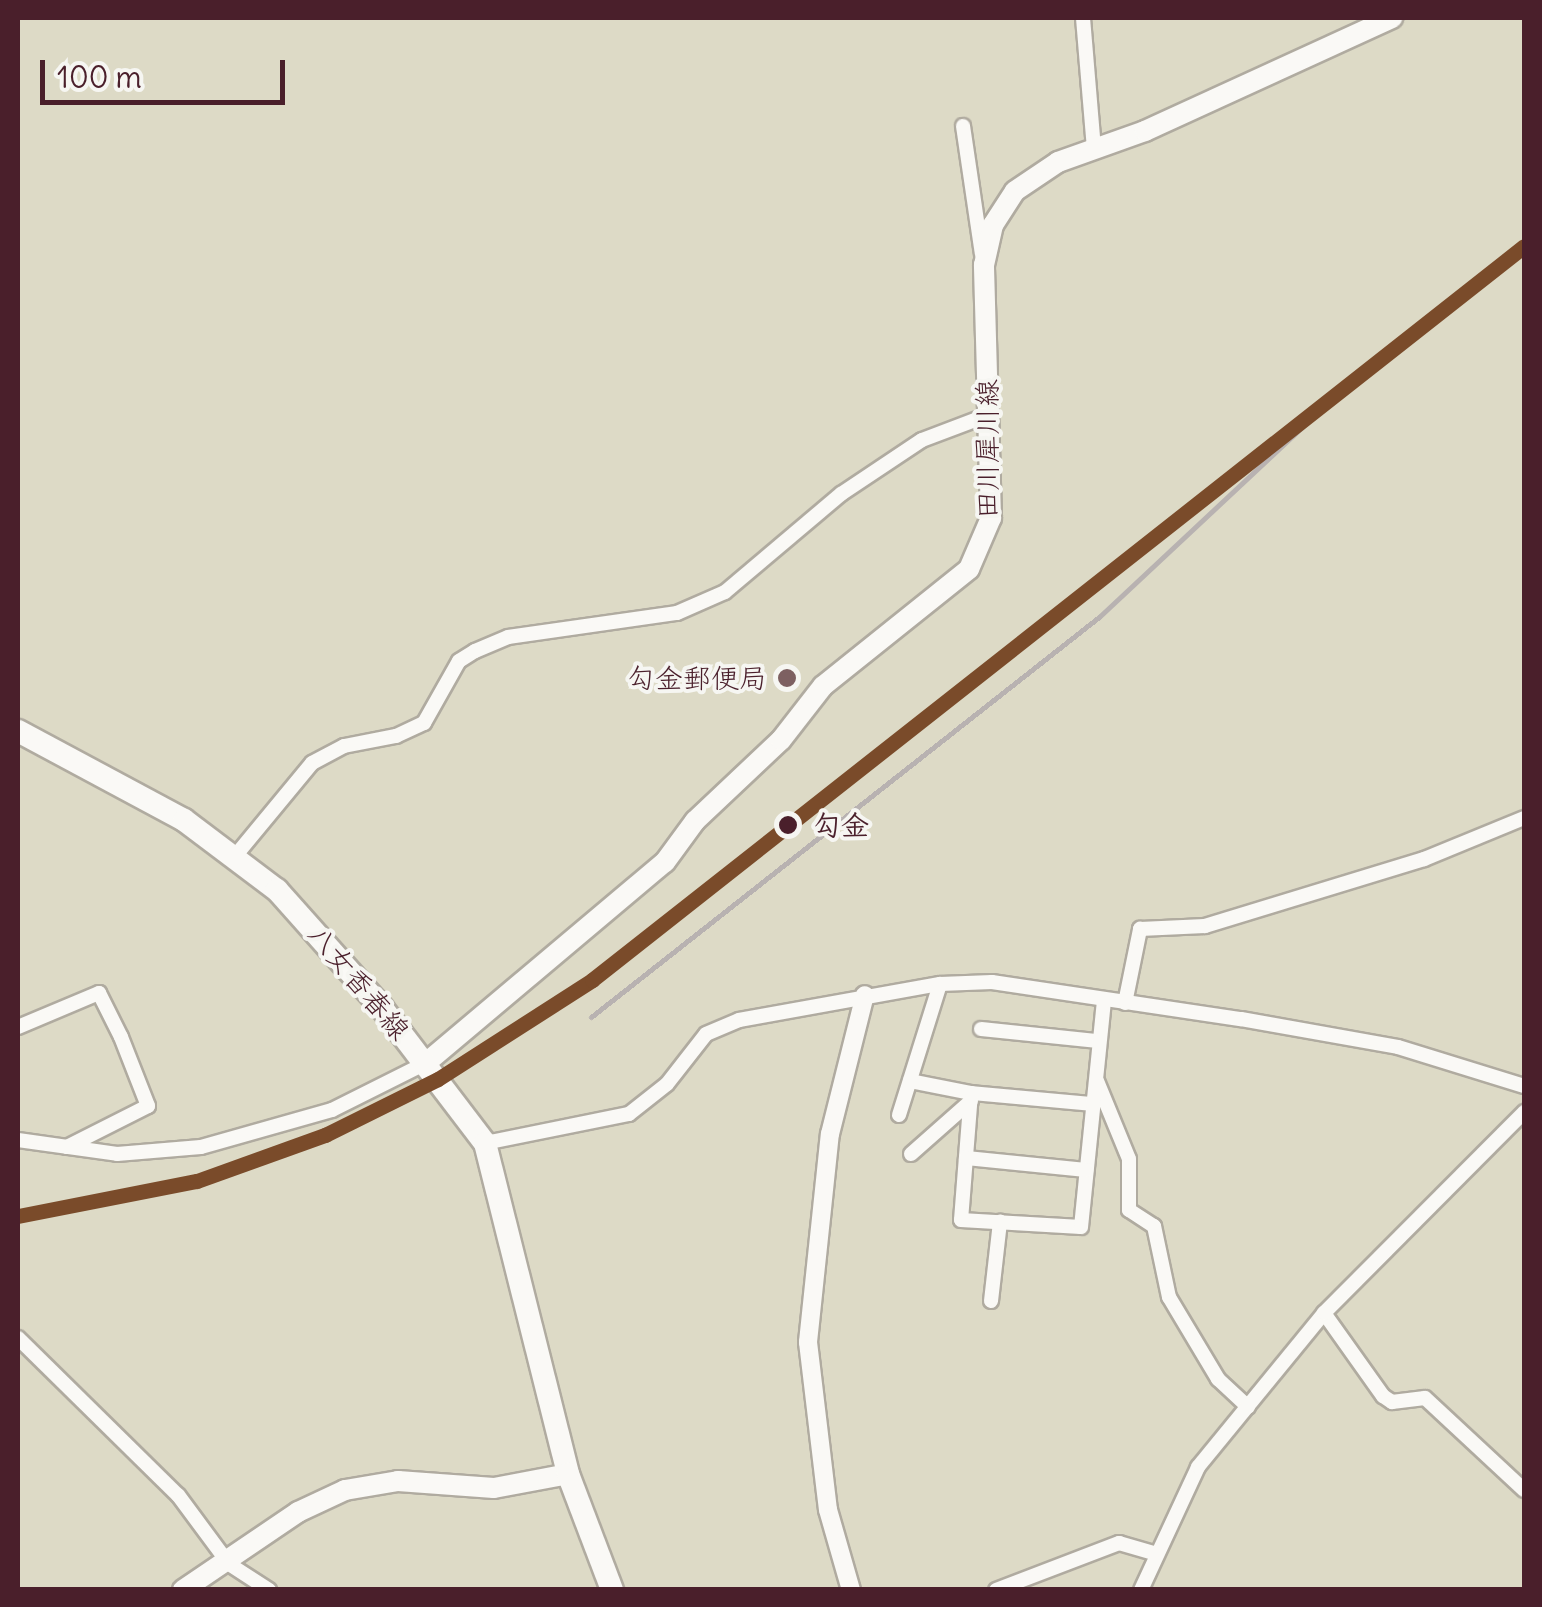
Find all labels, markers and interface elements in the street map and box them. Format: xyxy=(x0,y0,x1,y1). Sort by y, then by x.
scale bar xyxy=(45,40,290,102)
text: 100 m xyxy=(57,58,142,96)
street label: 田川犀川線 xyxy=(970,379,1004,519)
place label: 勾金郵便局 xyxy=(627,661,767,695)
marker: 勾金郵便局 xyxy=(776,667,798,689)
place label: 勾金 xyxy=(813,808,869,842)
marker: 勾金 xyxy=(772,809,804,841)
street label: 八女香春線 xyxy=(301,918,417,1046)

